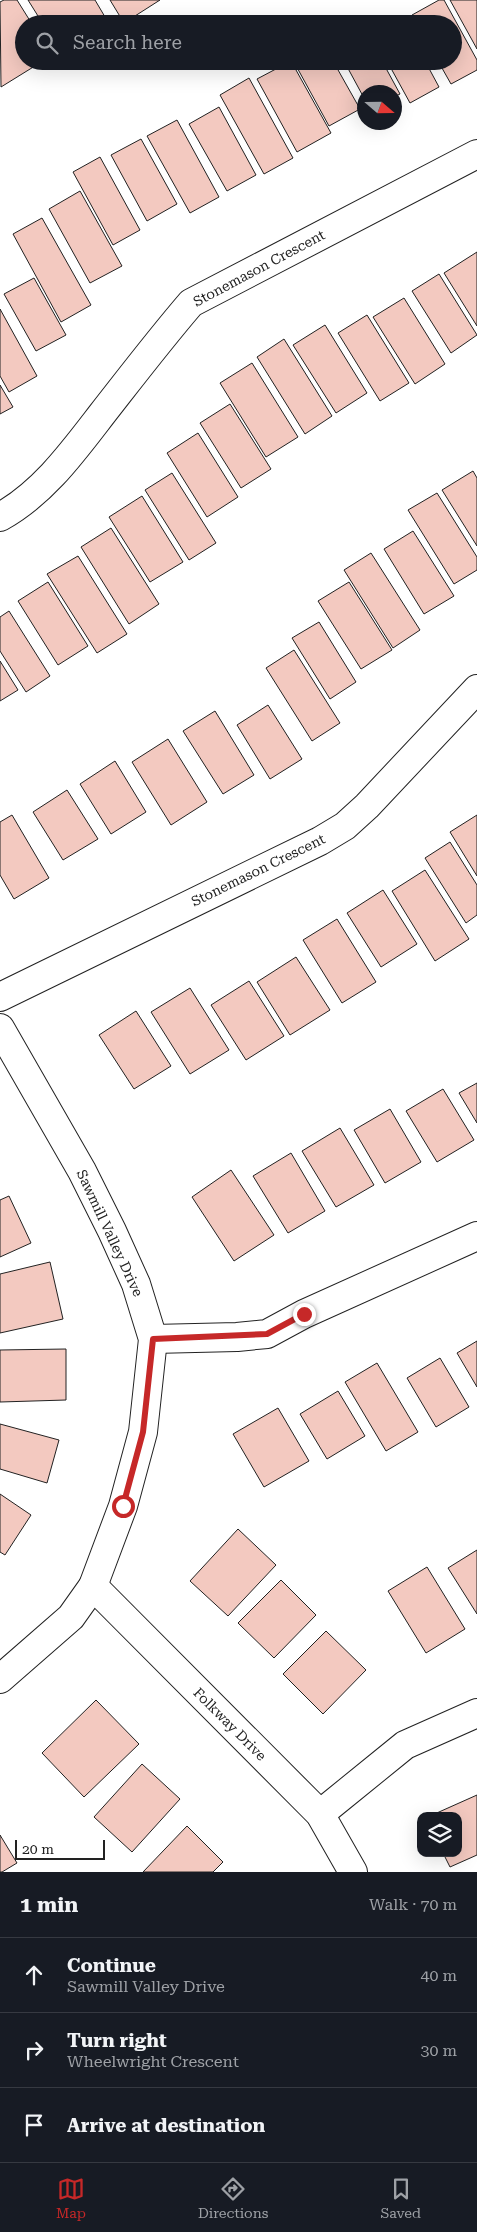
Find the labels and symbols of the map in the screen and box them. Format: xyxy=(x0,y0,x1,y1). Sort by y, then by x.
north arrow xyxy=(357,85,402,130)
street label: Stonemason Crescent xyxy=(190,226,328,310)
street label: Stonemason Crescent xyxy=(188,831,328,909)
street label: Sawmill Valley Drive xyxy=(74,1167,147,1299)
route end xyxy=(293,1303,316,1326)
route start xyxy=(112,1495,135,1518)
street label: Folkway Drive xyxy=(190,1684,270,1764)
scale bar xyxy=(15,1837,105,1860)

